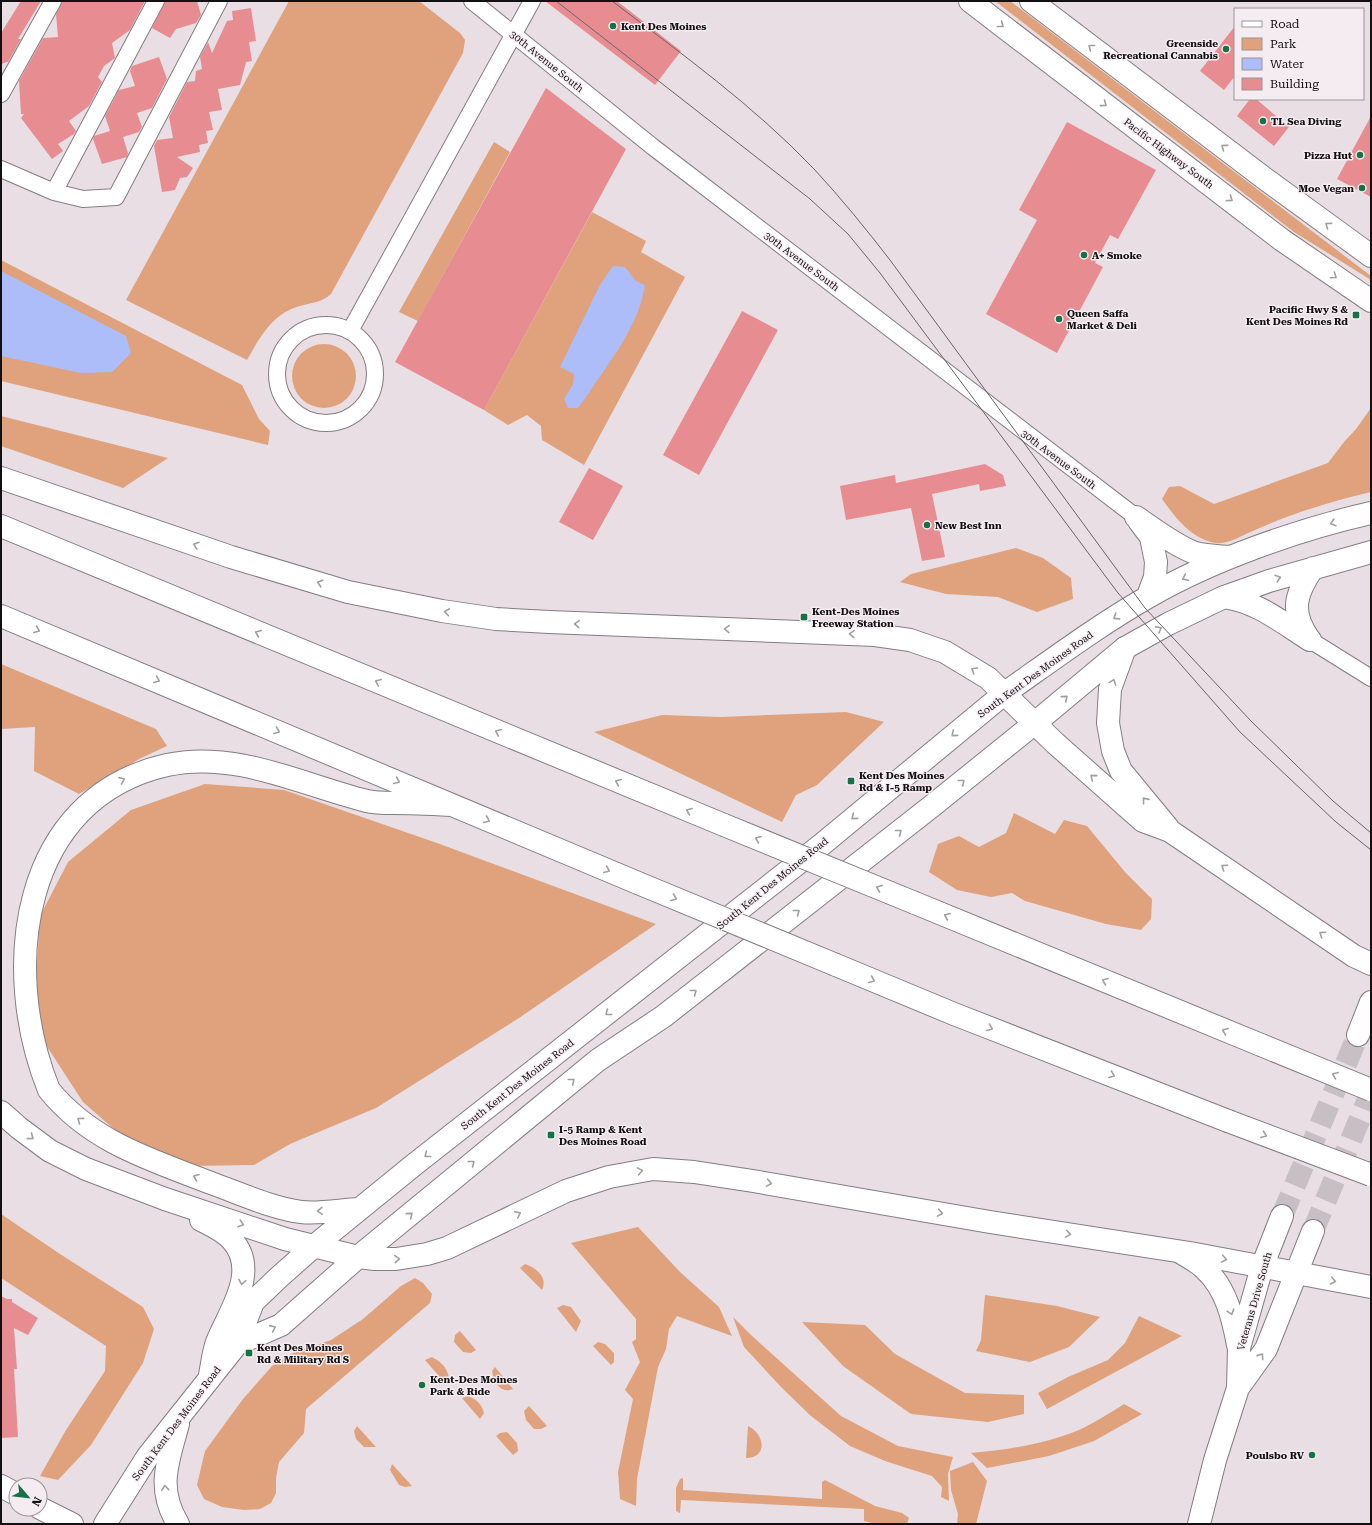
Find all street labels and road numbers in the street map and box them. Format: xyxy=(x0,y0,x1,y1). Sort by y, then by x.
street label: 30th Avenue South xyxy=(508,28,586,95)
street label: Pacific Highway South xyxy=(1122,116,1216,191)
street label: 30th Avenue South xyxy=(762,230,842,294)
street label: 30th Avenue South xyxy=(1019,428,1099,492)
street label: South Kent Des Moines Road xyxy=(975,629,1096,720)
street label: South Kent Des Moines Road xyxy=(715,835,831,932)
street label: South Kent Des Moines Road xyxy=(459,1037,576,1132)
street label: Veterans Drive South xyxy=(1235,1250,1274,1352)
street label: South Kent Des Moines Road xyxy=(130,1364,223,1482)

